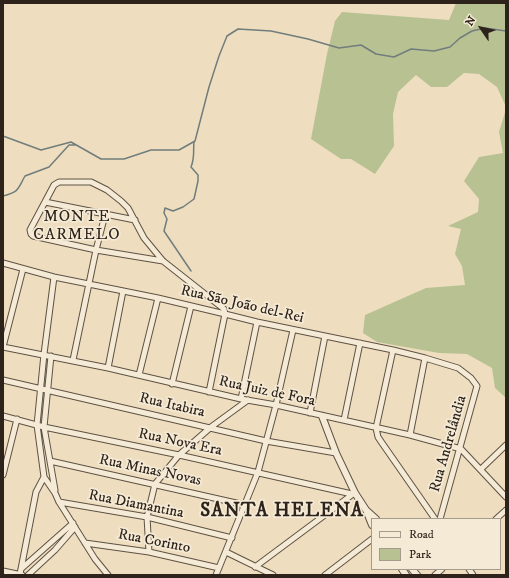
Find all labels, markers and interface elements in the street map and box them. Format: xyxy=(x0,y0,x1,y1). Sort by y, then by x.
north arrow xyxy=(461,8,501,48)
text: N xyxy=(463,14,479,29)
district label: MONTE CARMELO xyxy=(33,208,121,246)
street label: Rua São João del-Rei xyxy=(179,282,305,328)
street label: Rua Juiz de Fora xyxy=(217,373,317,411)
street label: Rua Itabira xyxy=(137,390,207,422)
street label: Rua Andrelândia xyxy=(427,394,471,494)
street label: Rua Nova Era xyxy=(137,425,223,461)
street label: Rua Minas Novas xyxy=(97,451,203,491)
street label: Rua Diamantina xyxy=(87,487,185,523)
district label: SANTA HELENA xyxy=(200,501,364,523)
legend xyxy=(371,518,501,570)
street label: Rua Corinto xyxy=(116,526,192,558)
text: Road xyxy=(409,527,434,542)
text: Park xyxy=(409,547,431,562)

